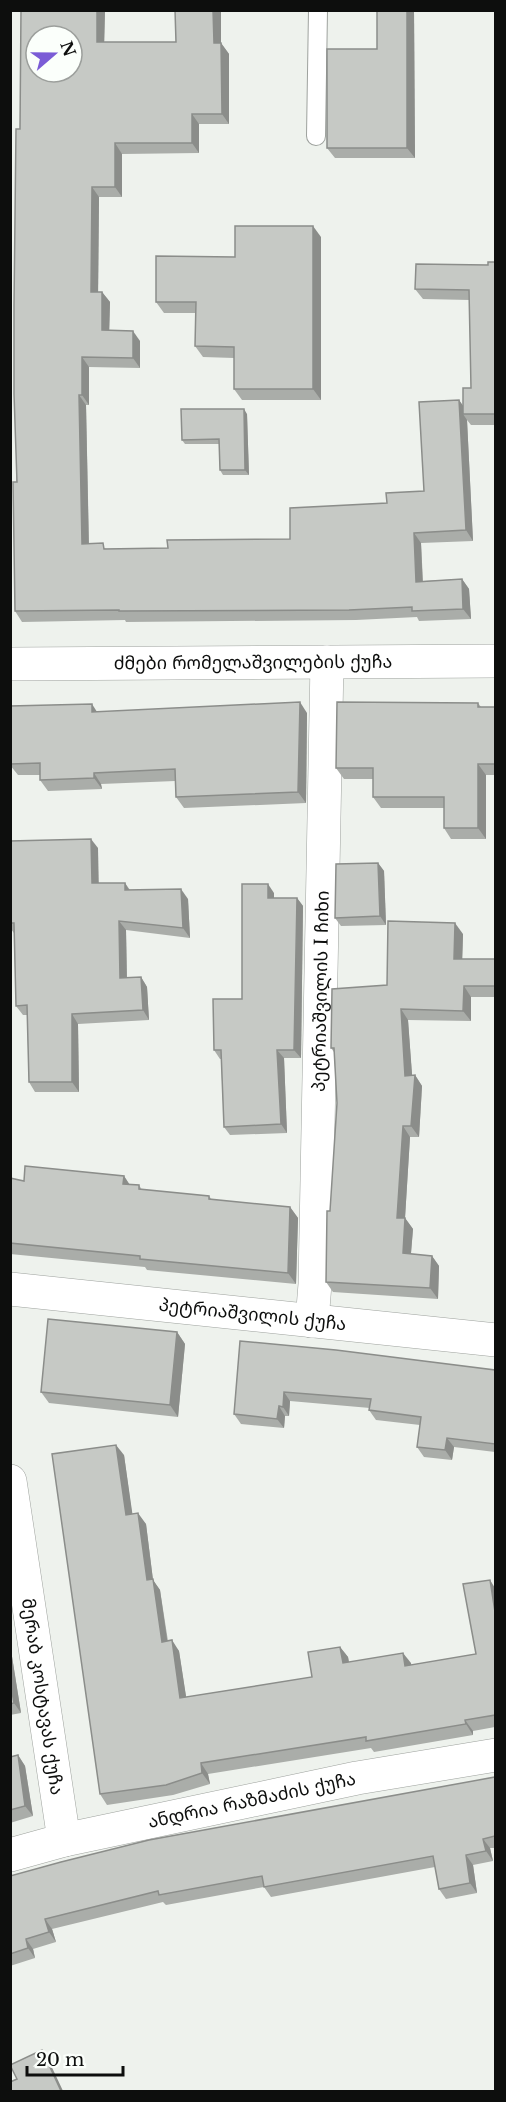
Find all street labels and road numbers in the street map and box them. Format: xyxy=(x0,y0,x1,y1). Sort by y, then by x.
street label: ძმები რომელაშვილების ქუჩა xyxy=(114,651,392,674)
street label: პეტრიაშვილის I ჩიხი xyxy=(308,890,334,1092)
street label: პეტრიაშვილის ქუჩა xyxy=(158,1294,347,1335)
street label: მერაბ კოსტავას ქუჩა xyxy=(17,1597,68,1796)
street label: ანდრია რაზმაძის ქუჩა xyxy=(146,1768,358,1833)

